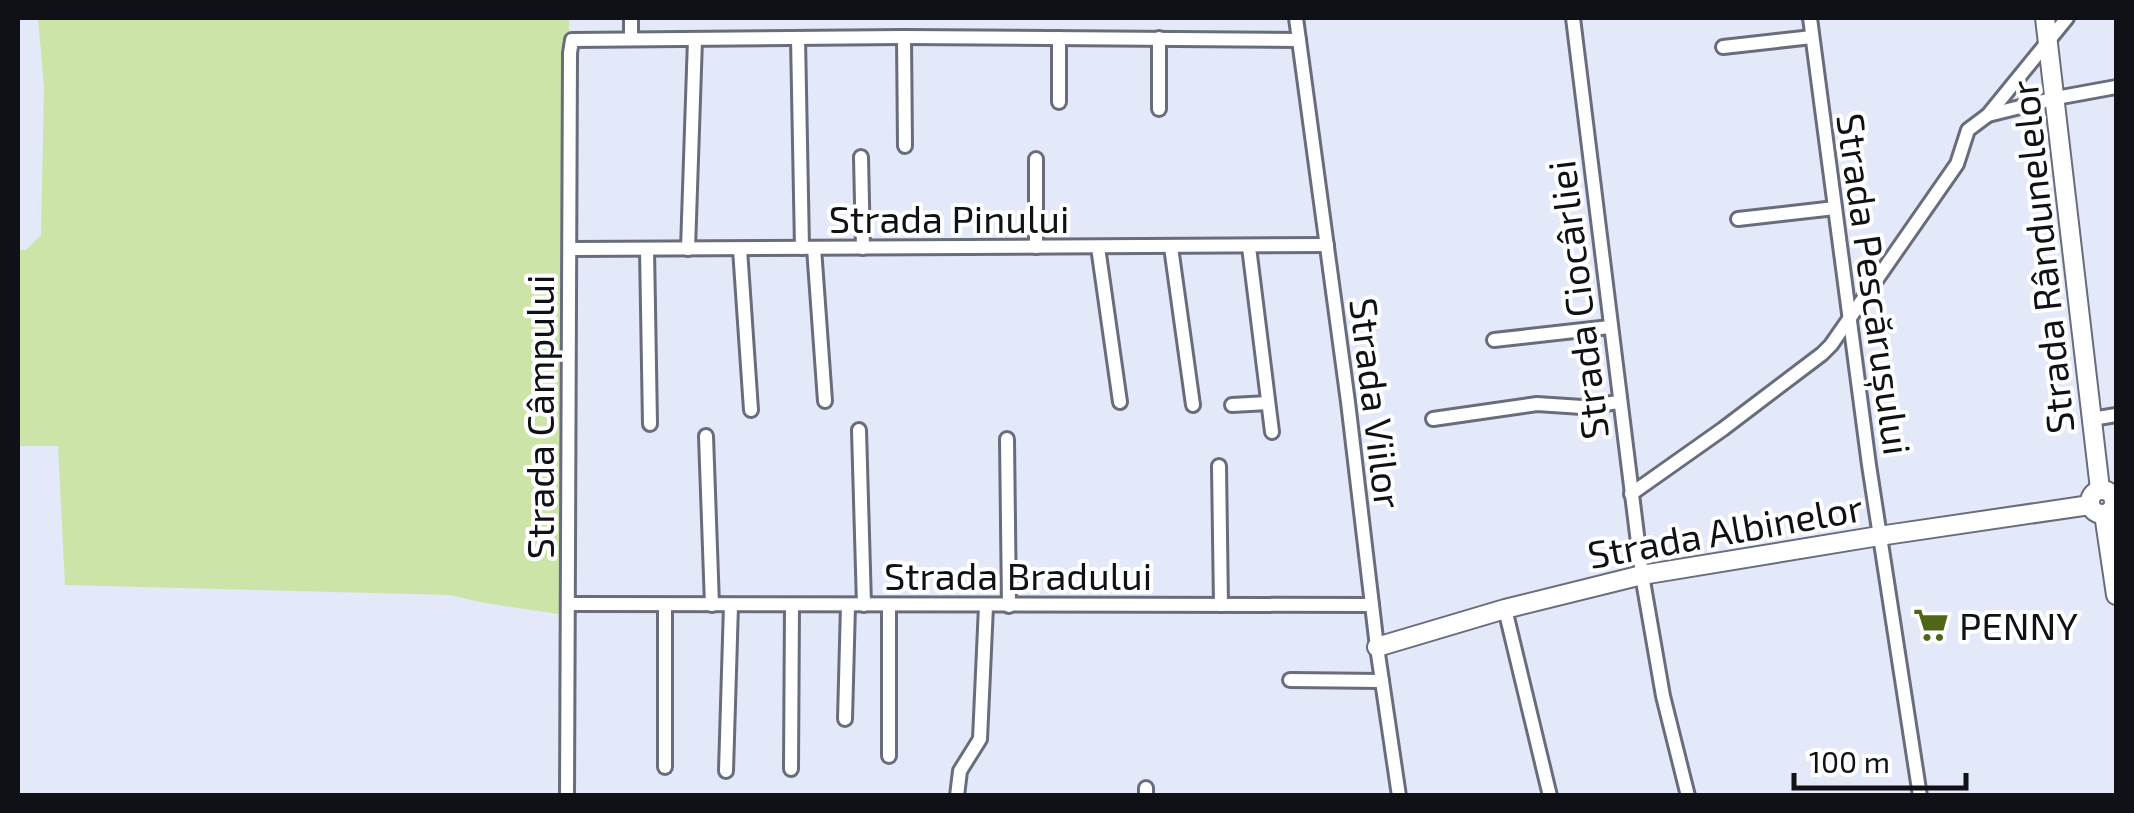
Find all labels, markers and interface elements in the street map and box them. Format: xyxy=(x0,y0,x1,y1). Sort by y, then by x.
street label: Strada Rândunelelor xyxy=(2000,78,2082,436)
street label: Strada Pescărușului xyxy=(1825,110,1922,458)
street label: Strada Ciocârliei xyxy=(1537,158,1617,442)
street label: Strada Pinului xyxy=(829,195,1069,241)
street label: Strada Câmpului xyxy=(516,275,562,559)
street label: Strada Viilor xyxy=(1341,295,1413,511)
street label: Strada Albinelor xyxy=(1584,483,1866,577)
street label: Strada Bradului xyxy=(884,552,1152,598)
place label: PENNY xyxy=(1959,602,2078,648)
supermarket icon: PENNY xyxy=(1912,606,1950,644)
scale bar xyxy=(1794,728,1966,790)
text: 100 m xyxy=(1809,743,1890,779)

